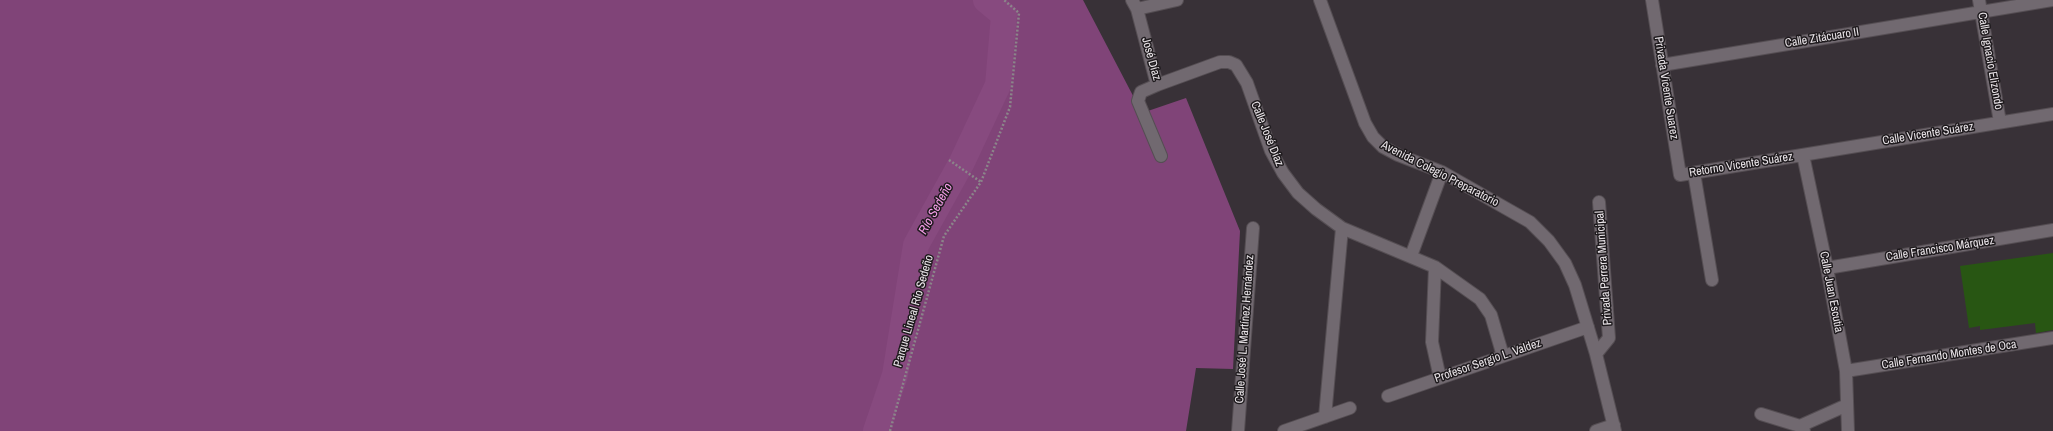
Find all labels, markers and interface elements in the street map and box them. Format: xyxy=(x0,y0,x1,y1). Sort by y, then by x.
street label: Calle Ignacio Elizondo xyxy=(1974,11,2006,111)
street label: Calle Zitácuaro II xyxy=(1784,25,1860,51)
street label: José Díaz xyxy=(1138,36,1164,82)
street label: Privada Vicente Suarez xyxy=(1651,36,1681,140)
street label: Calle José Díaz xyxy=(1247,99,1287,169)
street label: Calle Vicente Suárez xyxy=(1881,120,1975,148)
street label: Avenida Colegio Preparatorio xyxy=(1379,138,1501,210)
street label: Retorno Vicente Suárez xyxy=(1688,150,1794,180)
water label: Río Sedeño xyxy=(916,181,956,237)
street label: Privada Perrera Municipal xyxy=(1593,210,1615,326)
street label: Calle Francisco Márquez xyxy=(1885,233,1995,265)
street label: Calle Juan Escutia xyxy=(1816,250,1846,334)
street label: Parque Lineal Río Sedeño xyxy=(891,253,937,369)
street label: Calle José L. Martínez Hernández xyxy=(1233,254,1257,404)
street label: Profesor Sergio L. Valdez xyxy=(1433,336,1543,386)
street label: Calle Fernando Montes de Oca xyxy=(1881,337,2017,373)

